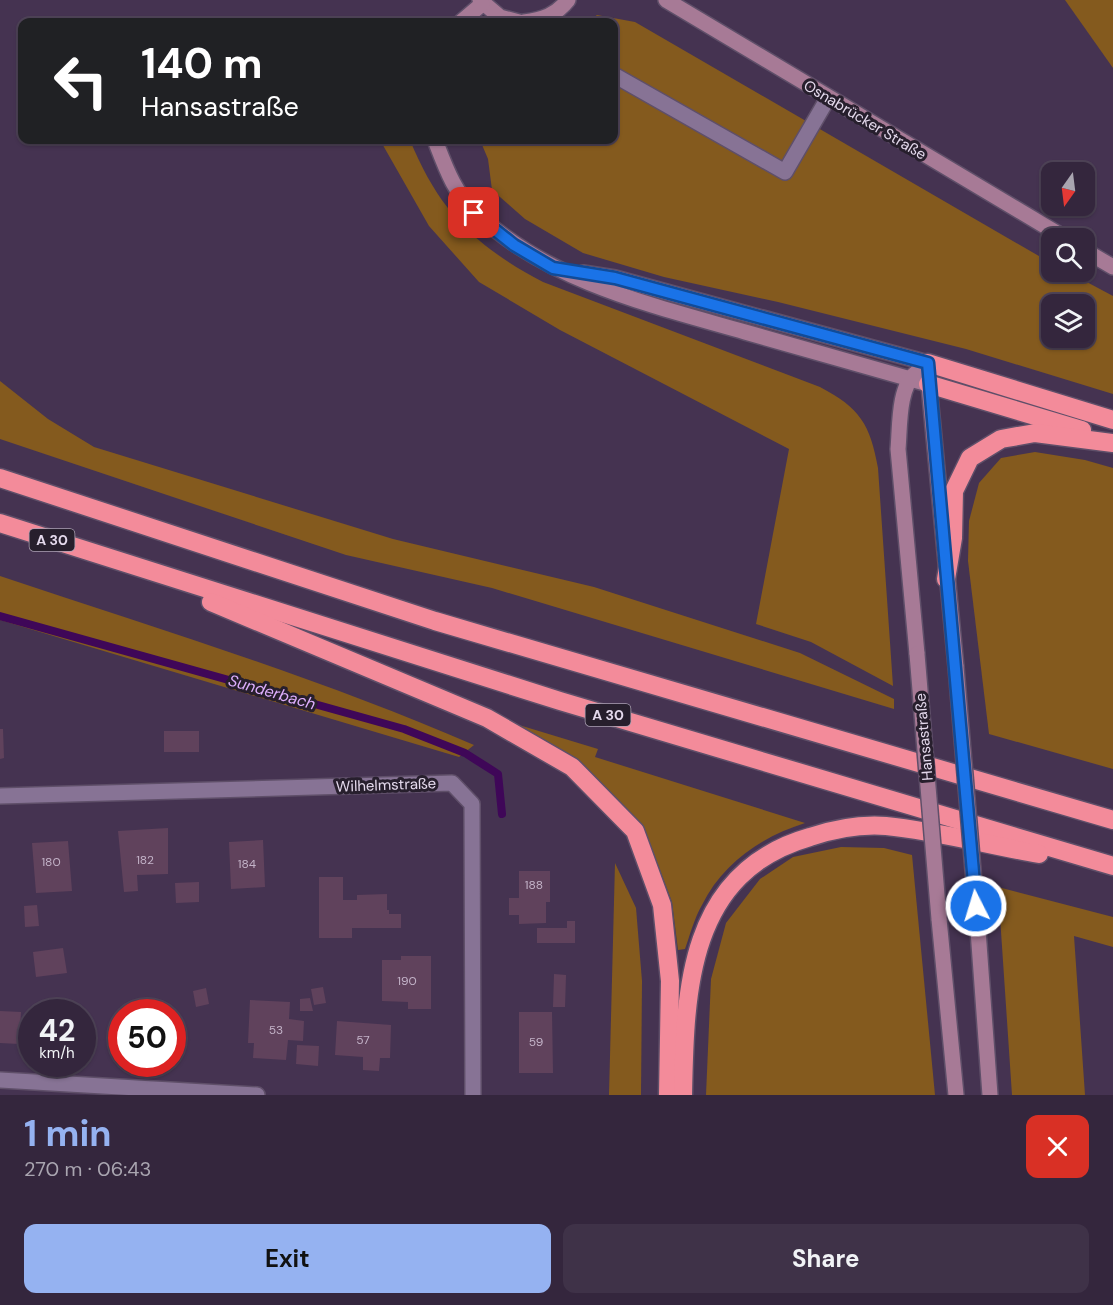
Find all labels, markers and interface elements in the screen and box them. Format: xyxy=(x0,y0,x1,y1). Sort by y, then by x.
text: 140 m xyxy=(141,36,263,91)
icon: left xyxy=(42,42,120,120)
street label: Osnabrücker Straße xyxy=(800,75,930,165)
text: Hansastraße xyxy=(141,89,299,124)
north arrow xyxy=(1041,162,1095,216)
map controls xyxy=(1041,162,1095,348)
pin xyxy=(448,187,499,238)
icon: arrive xyxy=(457,196,490,229)
button: search xyxy=(1041,228,1095,282)
button: layers xyxy=(1041,294,1095,348)
road number: A 30 xyxy=(29,529,74,551)
water label: Sunderbach xyxy=(226,670,318,714)
street label: Hansastraße xyxy=(910,692,938,782)
road number: A 30 xyxy=(586,704,630,726)
street label: Wilhelmstraße xyxy=(336,773,436,797)
house number: 182 xyxy=(136,852,154,868)
house number: 180 xyxy=(41,854,61,870)
house number: 184 xyxy=(238,856,256,872)
position arrow xyxy=(944,874,1008,938)
house number: 188 xyxy=(525,877,543,893)
house number: 190 xyxy=(397,973,417,989)
speed limit sign: 50 xyxy=(108,999,186,1077)
text: 42 xyxy=(39,1011,75,1050)
house number: 53 xyxy=(269,1022,283,1038)
house number: 57 xyxy=(356,1032,370,1048)
house number: 59 xyxy=(529,1034,543,1050)
text: km/h xyxy=(39,1043,75,1063)
text: 1 min xyxy=(24,1110,112,1157)
button: close xyxy=(1026,1115,1089,1178)
text: 270 m · 06:43 xyxy=(24,1156,151,1182)
button: Exit xyxy=(24,1224,551,1293)
button: Share xyxy=(563,1224,1089,1293)

